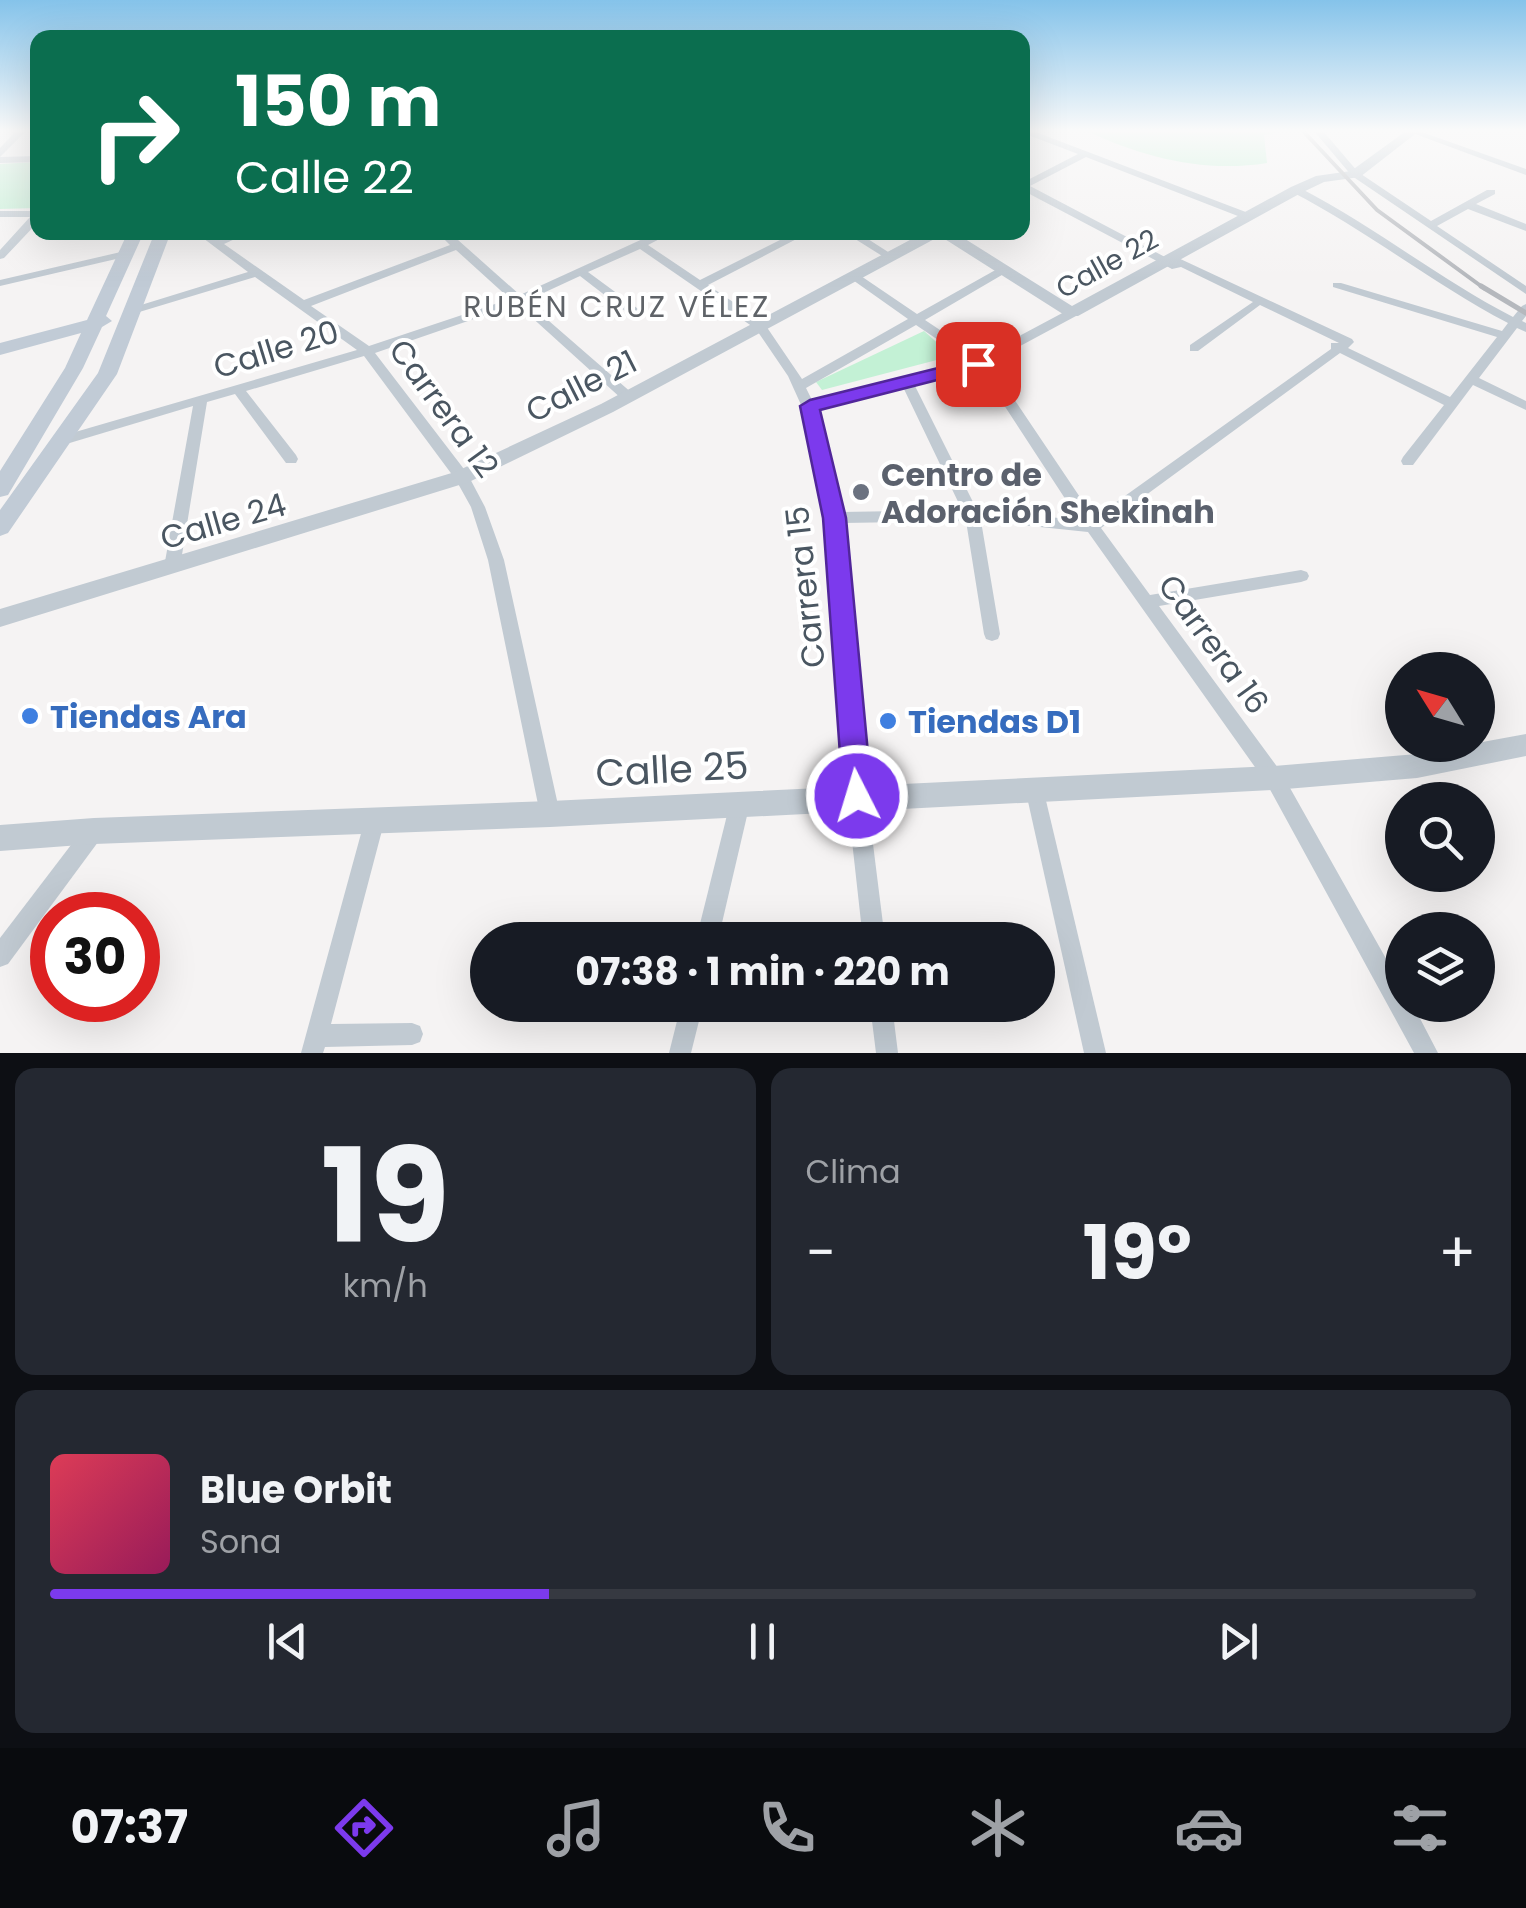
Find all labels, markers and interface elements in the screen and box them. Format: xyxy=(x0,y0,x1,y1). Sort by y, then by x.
text: 150 m xyxy=(235,52,441,151)
icon: right xyxy=(70,70,200,200)
text: Calle 22 xyxy=(235,146,414,209)
street label: Calle 22 xyxy=(1049,220,1165,308)
district label: RUBÉN CRUZ VÉLEZ xyxy=(463,285,771,328)
street label: Calle 20 xyxy=(208,309,344,389)
pin xyxy=(936,322,1021,407)
street label: Carrera 12 xyxy=(379,330,509,486)
icon: arrive xyxy=(951,337,1006,392)
street label: Calle 21 xyxy=(518,339,644,433)
place label: Centro de Adoración Shekinah xyxy=(881,452,1215,534)
marker: Centro de Adoración Shekinah xyxy=(850,481,872,503)
street label: Calle 24 xyxy=(155,482,291,560)
street label: Carrera 15 xyxy=(774,504,836,670)
street label: Carrera 16 xyxy=(1148,565,1280,723)
north arrow xyxy=(1385,652,1495,762)
map controls xyxy=(1385,652,1495,1022)
place label: Tiendas Ara xyxy=(50,694,247,739)
place label: Tiendas D1 xyxy=(908,699,1081,744)
marker: Tiendas Ara xyxy=(19,705,41,727)
marker: Tiendas D1 xyxy=(877,710,899,732)
street label: Calle 25 xyxy=(594,739,750,799)
position arrow xyxy=(805,744,909,848)
button: search xyxy=(1385,782,1495,892)
speed limit sign: 30 xyxy=(30,892,160,1022)
button: layers xyxy=(1385,912,1495,1022)
text: 07:38 · 1 min · 220 m xyxy=(575,945,950,998)
text: 19 xyxy=(321,1105,450,1288)
text: Clima xyxy=(806,1149,901,1194)
text: 19° xyxy=(1083,1200,1192,1305)
text: − xyxy=(806,1214,836,1291)
text: + xyxy=(1438,1214,1476,1291)
text: km/h xyxy=(343,1263,428,1308)
text: Blue Orbit xyxy=(200,1463,392,1516)
text: Sona xyxy=(200,1519,281,1564)
icon: previous xyxy=(260,1614,315,1669)
icon: pause xyxy=(735,1614,790,1669)
icon: next xyxy=(1211,1614,1266,1669)
icon: directions xyxy=(329,1793,399,1863)
icon: music xyxy=(541,1793,611,1863)
icon: phone xyxy=(752,1793,822,1863)
icon: climate xyxy=(963,1793,1033,1863)
icon: car xyxy=(1174,1793,1244,1863)
icon: filters xyxy=(1385,1793,1455,1863)
text: 07:37 xyxy=(71,1796,188,1859)

